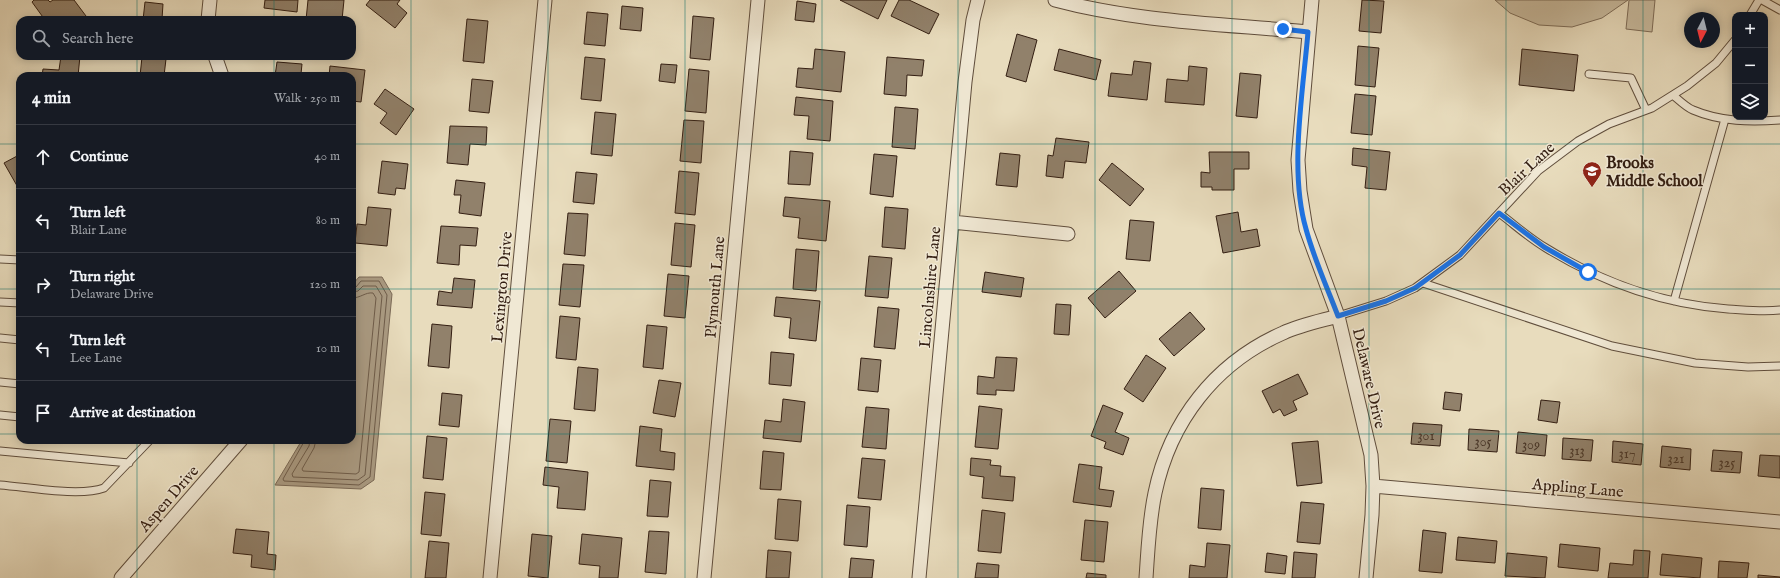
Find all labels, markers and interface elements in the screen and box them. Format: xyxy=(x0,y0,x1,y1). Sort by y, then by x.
north arrow xyxy=(1684,12,1720,48)
map controls xyxy=(1732,12,1768,120)
button: + xyxy=(1732,12,1768,48)
search box xyxy=(16,16,356,60)
route end xyxy=(1274,20,1292,38)
icon: search xyxy=(30,27,52,49)
text: Search here xyxy=(62,29,133,48)
button: − xyxy=(1732,48,1768,84)
button: layers xyxy=(1732,84,1768,120)
text: 4 min xyxy=(32,88,71,109)
text: Walk · 250 m xyxy=(274,90,340,107)
street label: Blair Lane xyxy=(1495,138,1560,201)
icon: ahead xyxy=(32,146,54,168)
text: Continue xyxy=(70,147,128,166)
text: 40 m xyxy=(314,148,340,165)
place label: Brooks Middle School xyxy=(1606,154,1703,192)
school or university icon: Brooks Middle School xyxy=(1581,160,1603,188)
text: Turn left xyxy=(70,203,126,222)
icon: left xyxy=(32,210,54,232)
text: 80 m xyxy=(316,212,340,229)
text: Blair Lane xyxy=(70,222,127,239)
street label: Lincolnshire Lane xyxy=(916,226,946,349)
street label: Lexington Drive xyxy=(488,231,518,344)
street label: Plymouth Lane xyxy=(702,235,730,339)
route start xyxy=(1579,263,1597,281)
text: Turn right xyxy=(70,267,135,286)
icon: right xyxy=(32,274,54,296)
text: 120 m xyxy=(310,276,340,293)
text: Delaware Drive xyxy=(70,286,153,303)
street label: Delaware Drive xyxy=(1347,326,1389,431)
text: Turn left xyxy=(70,331,126,350)
icon: left xyxy=(32,338,54,360)
text: 10 m xyxy=(316,340,340,357)
text: Lee Lane xyxy=(70,350,122,367)
icon: arrive xyxy=(32,402,54,424)
text: Arrive at destination xyxy=(70,403,196,422)
house number: 301 xyxy=(1417,427,1435,445)
house number: 305 xyxy=(1474,433,1492,451)
house number: 309 xyxy=(1522,436,1540,454)
house number: 313 xyxy=(1569,442,1585,460)
house number: 317 xyxy=(1619,445,1636,463)
house number: 321 xyxy=(1667,450,1685,468)
house number: 325 xyxy=(1719,454,1735,472)
street label: Aspen Drive xyxy=(134,462,204,537)
street label: Appling Lane xyxy=(1530,475,1624,503)

